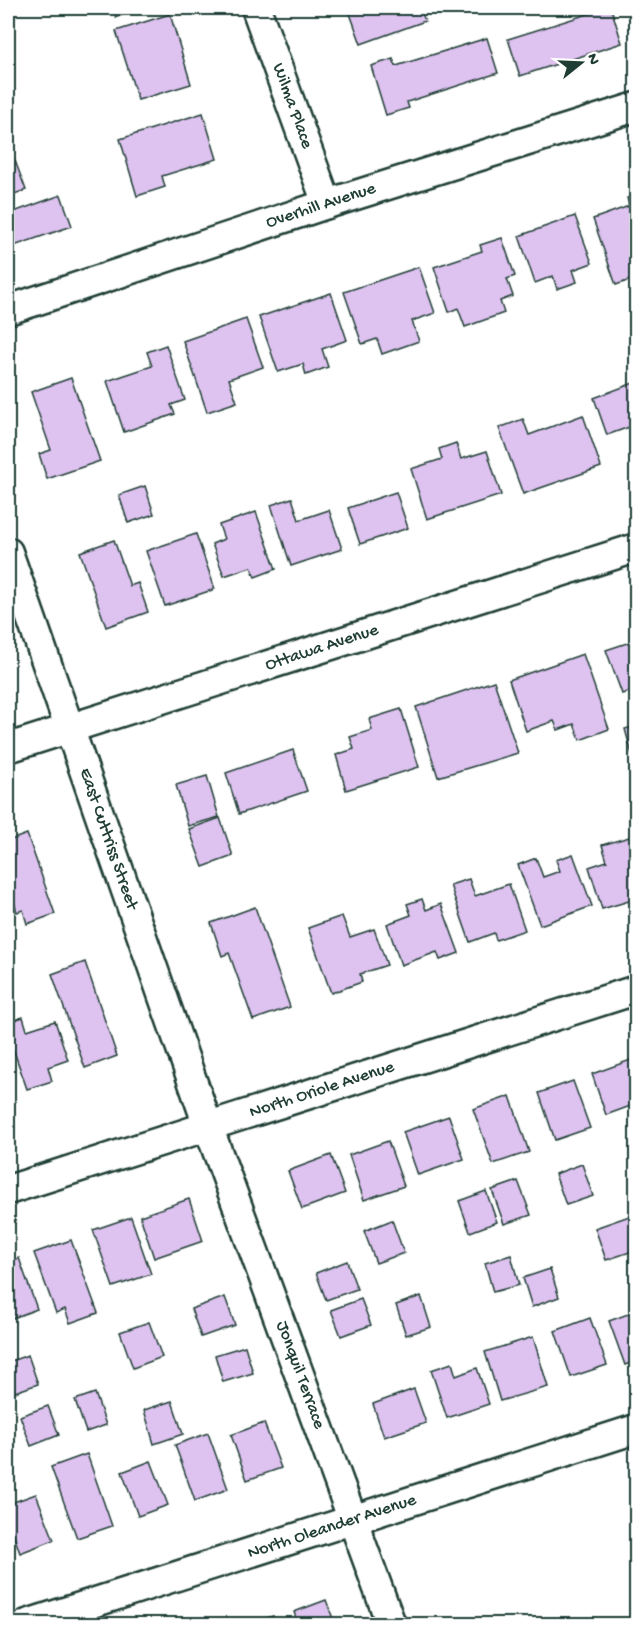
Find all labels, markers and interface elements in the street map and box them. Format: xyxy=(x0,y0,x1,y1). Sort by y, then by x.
north arrow xyxy=(551,33,611,93)
text: N xyxy=(581,52,603,68)
street label: Wilma Place xyxy=(267,60,317,152)
street label: Overhill Avenue xyxy=(263,178,379,234)
street label: Ottawa Avenue xyxy=(263,620,382,676)
street label: East Cuttriss Street xyxy=(74,766,143,914)
street label: North Oriole Avenue xyxy=(247,1056,398,1123)
street label: Jonquil Terrace xyxy=(271,1318,329,1432)
street label: North Oleander Avenue xyxy=(245,1490,420,1564)

